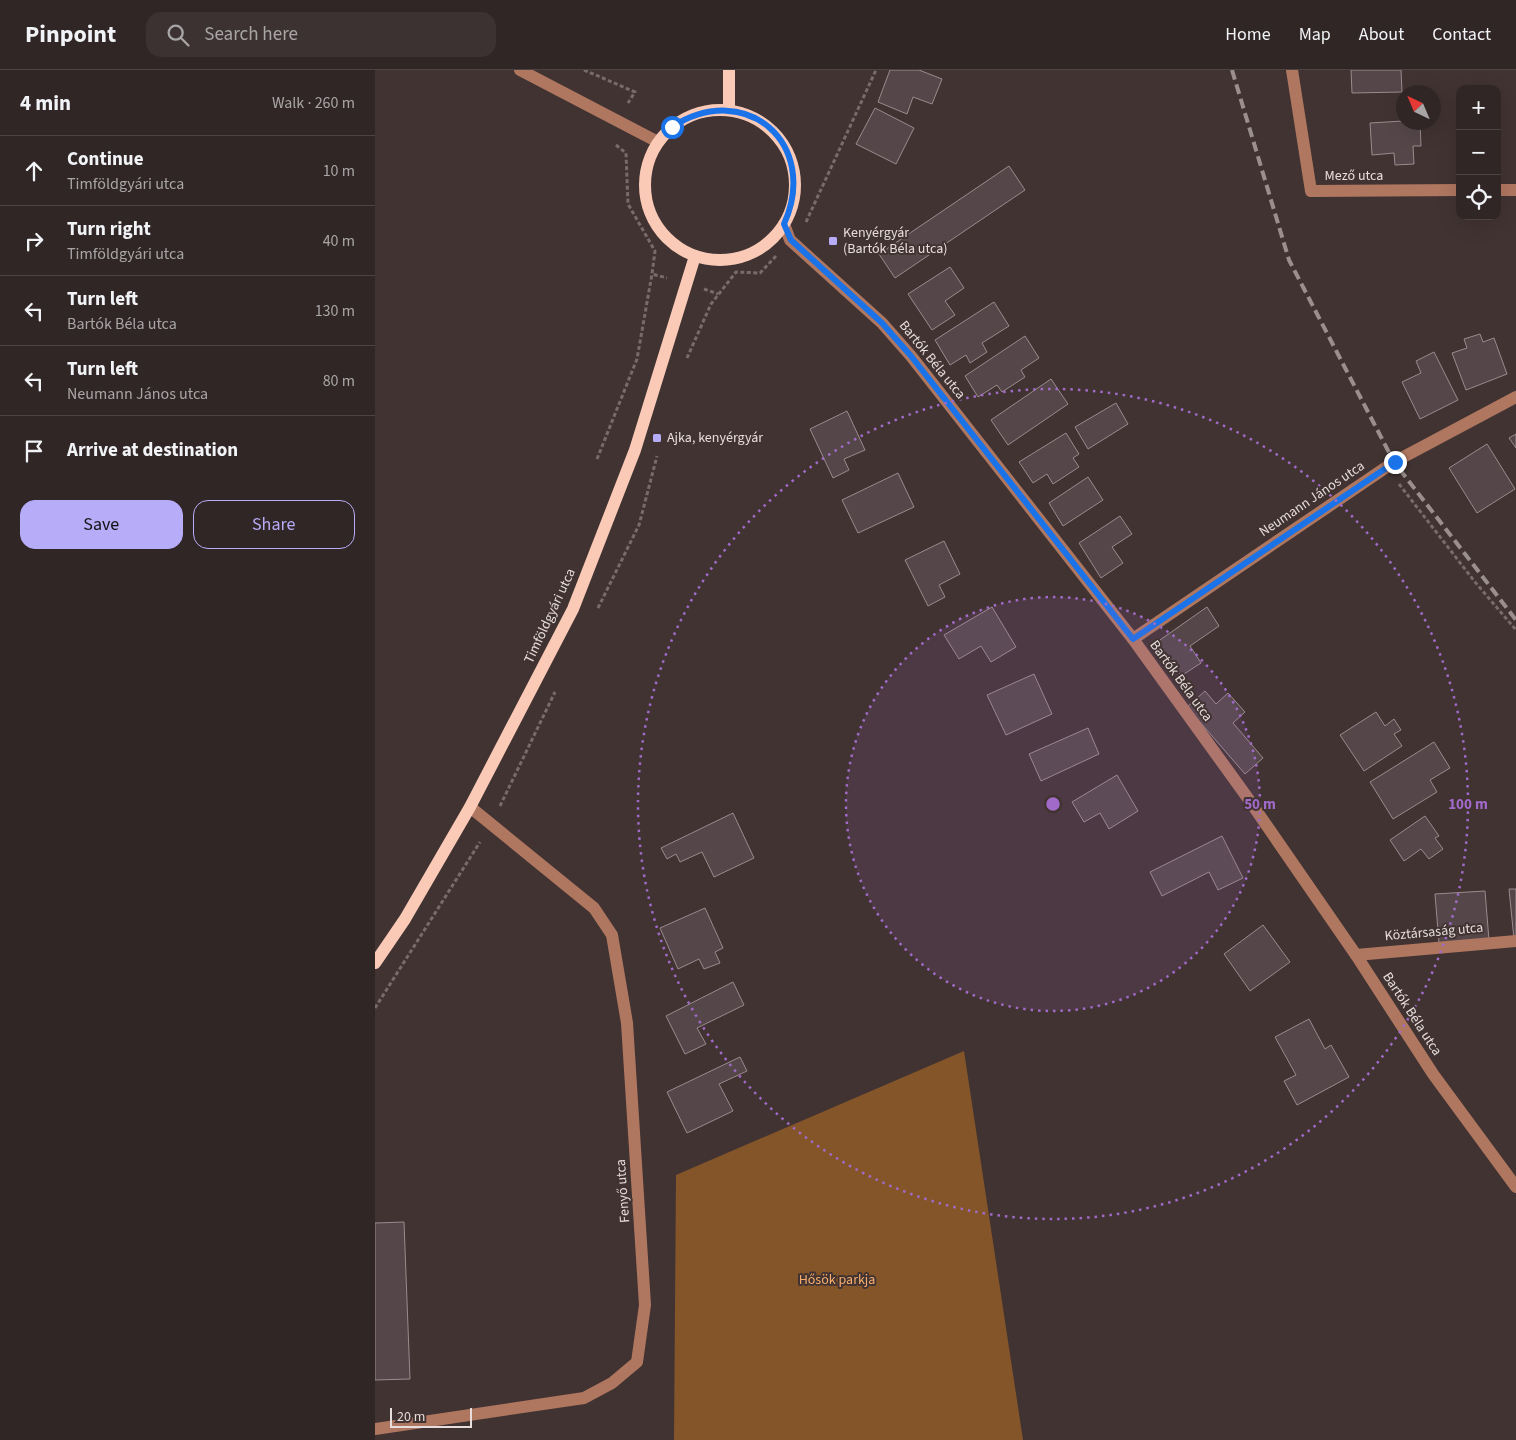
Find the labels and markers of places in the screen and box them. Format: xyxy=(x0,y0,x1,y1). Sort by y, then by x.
place label: Kenyérgyár (Bartók Béla utca) xyxy=(843,223,948,259)
marker: Kenyérgyár (Bartók Béla utca) xyxy=(827,235,839,247)
place label: Ajka, kenyérgyár xyxy=(667,428,763,448)
marker: Ajka, kenyérgyár xyxy=(651,432,663,444)
centre of rings xyxy=(1044,795,1062,813)

